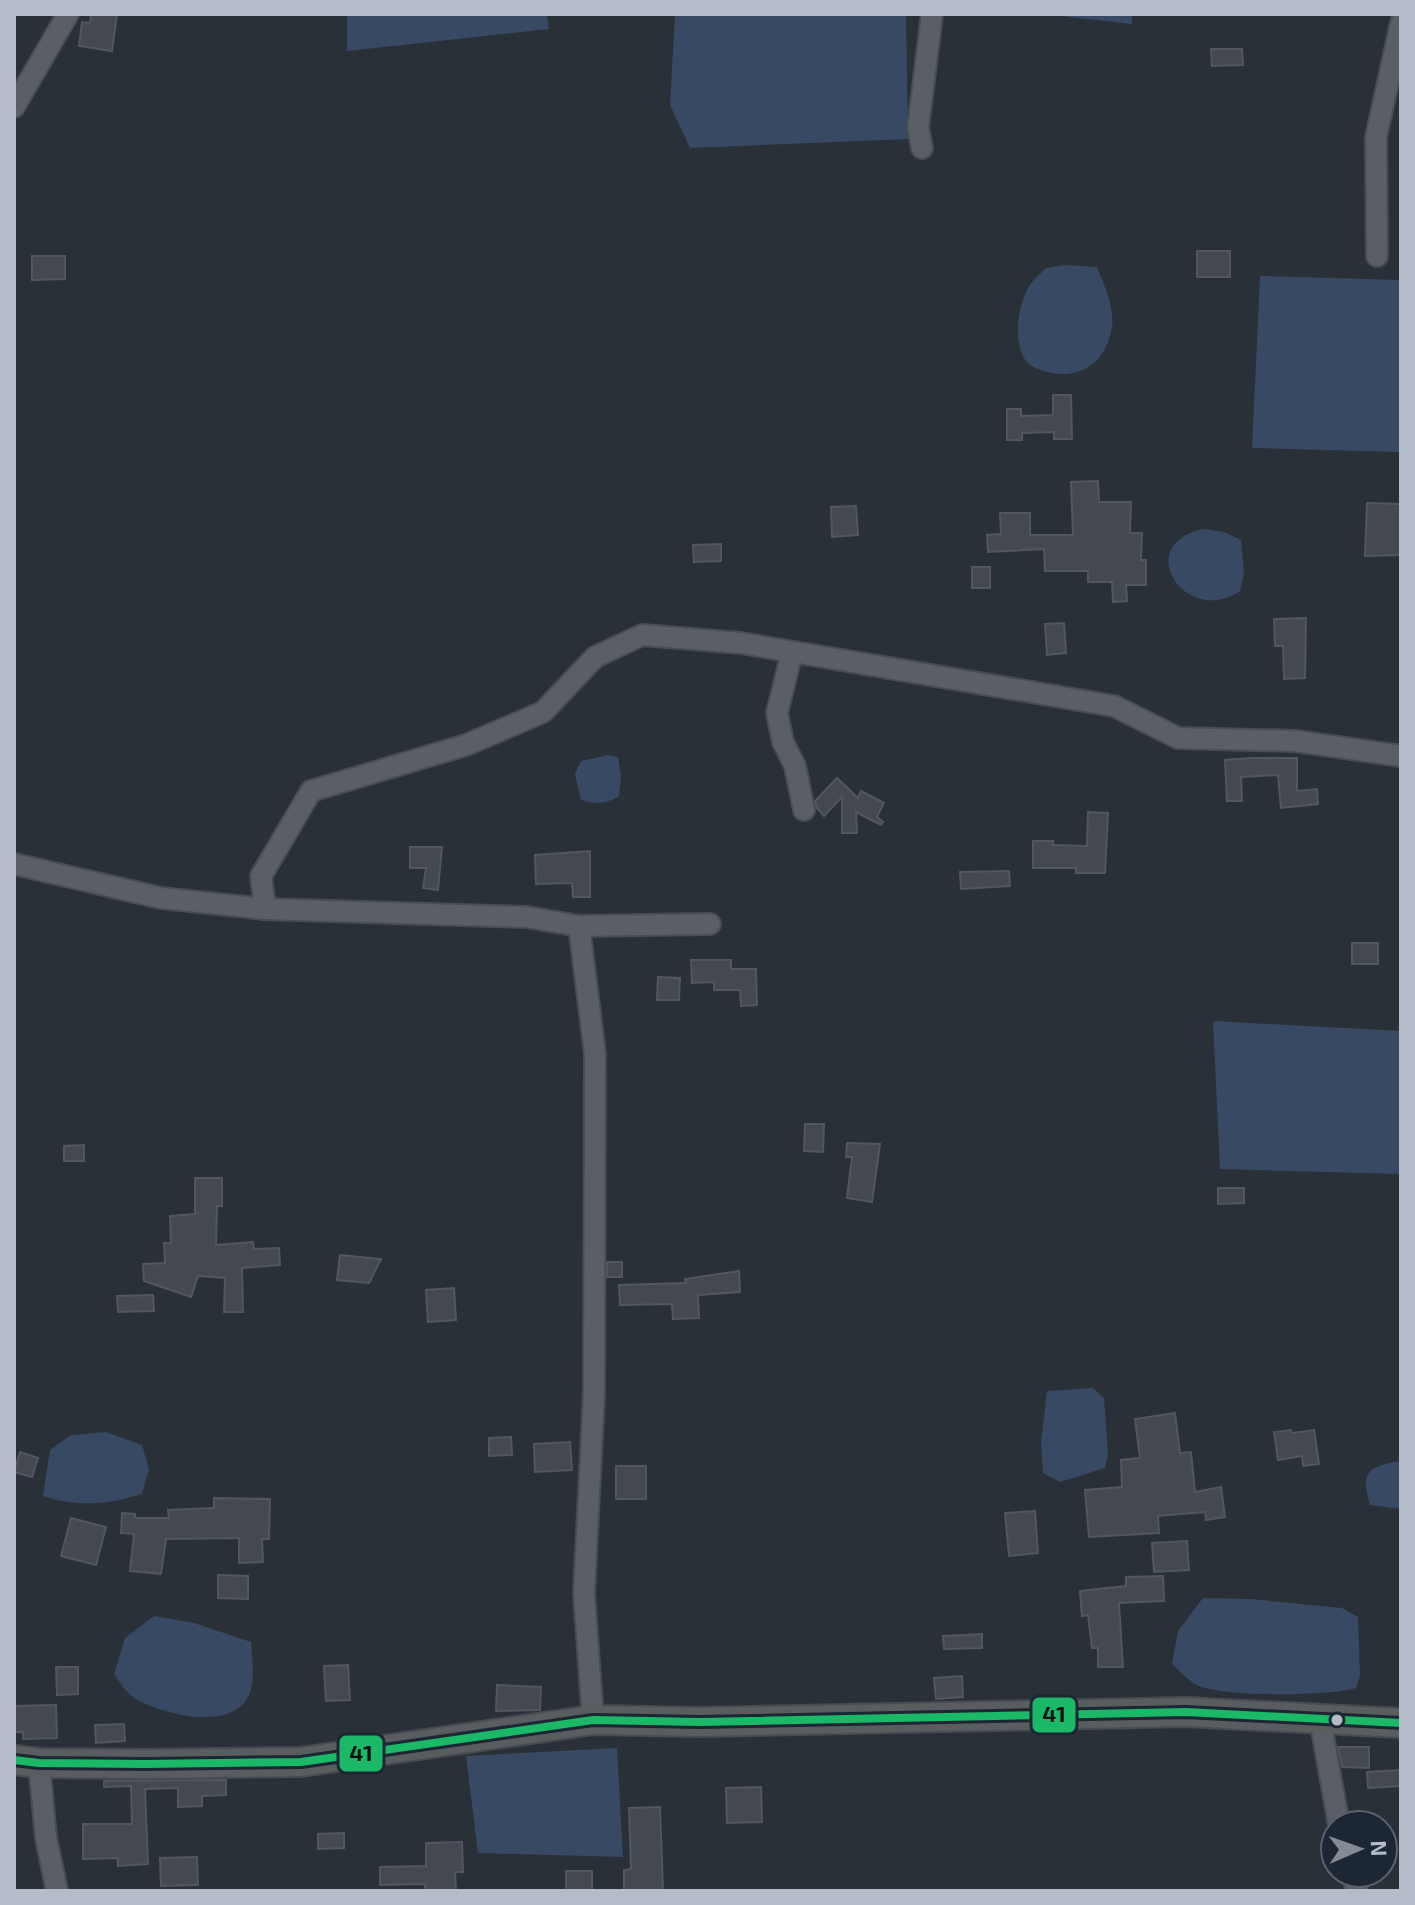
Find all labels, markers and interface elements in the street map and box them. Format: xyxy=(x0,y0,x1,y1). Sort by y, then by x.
line badge: 41 xyxy=(1031,1696,1077,1734)
text: 41 xyxy=(1042,1700,1066,1726)
unlabelled marker xyxy=(1329,1712,1345,1728)
line badge: 41 xyxy=(338,1734,384,1773)
text: 41 xyxy=(349,1739,373,1765)
north arrow xyxy=(1319,1809,1399,1889)
text: N xyxy=(1367,1840,1393,1857)

